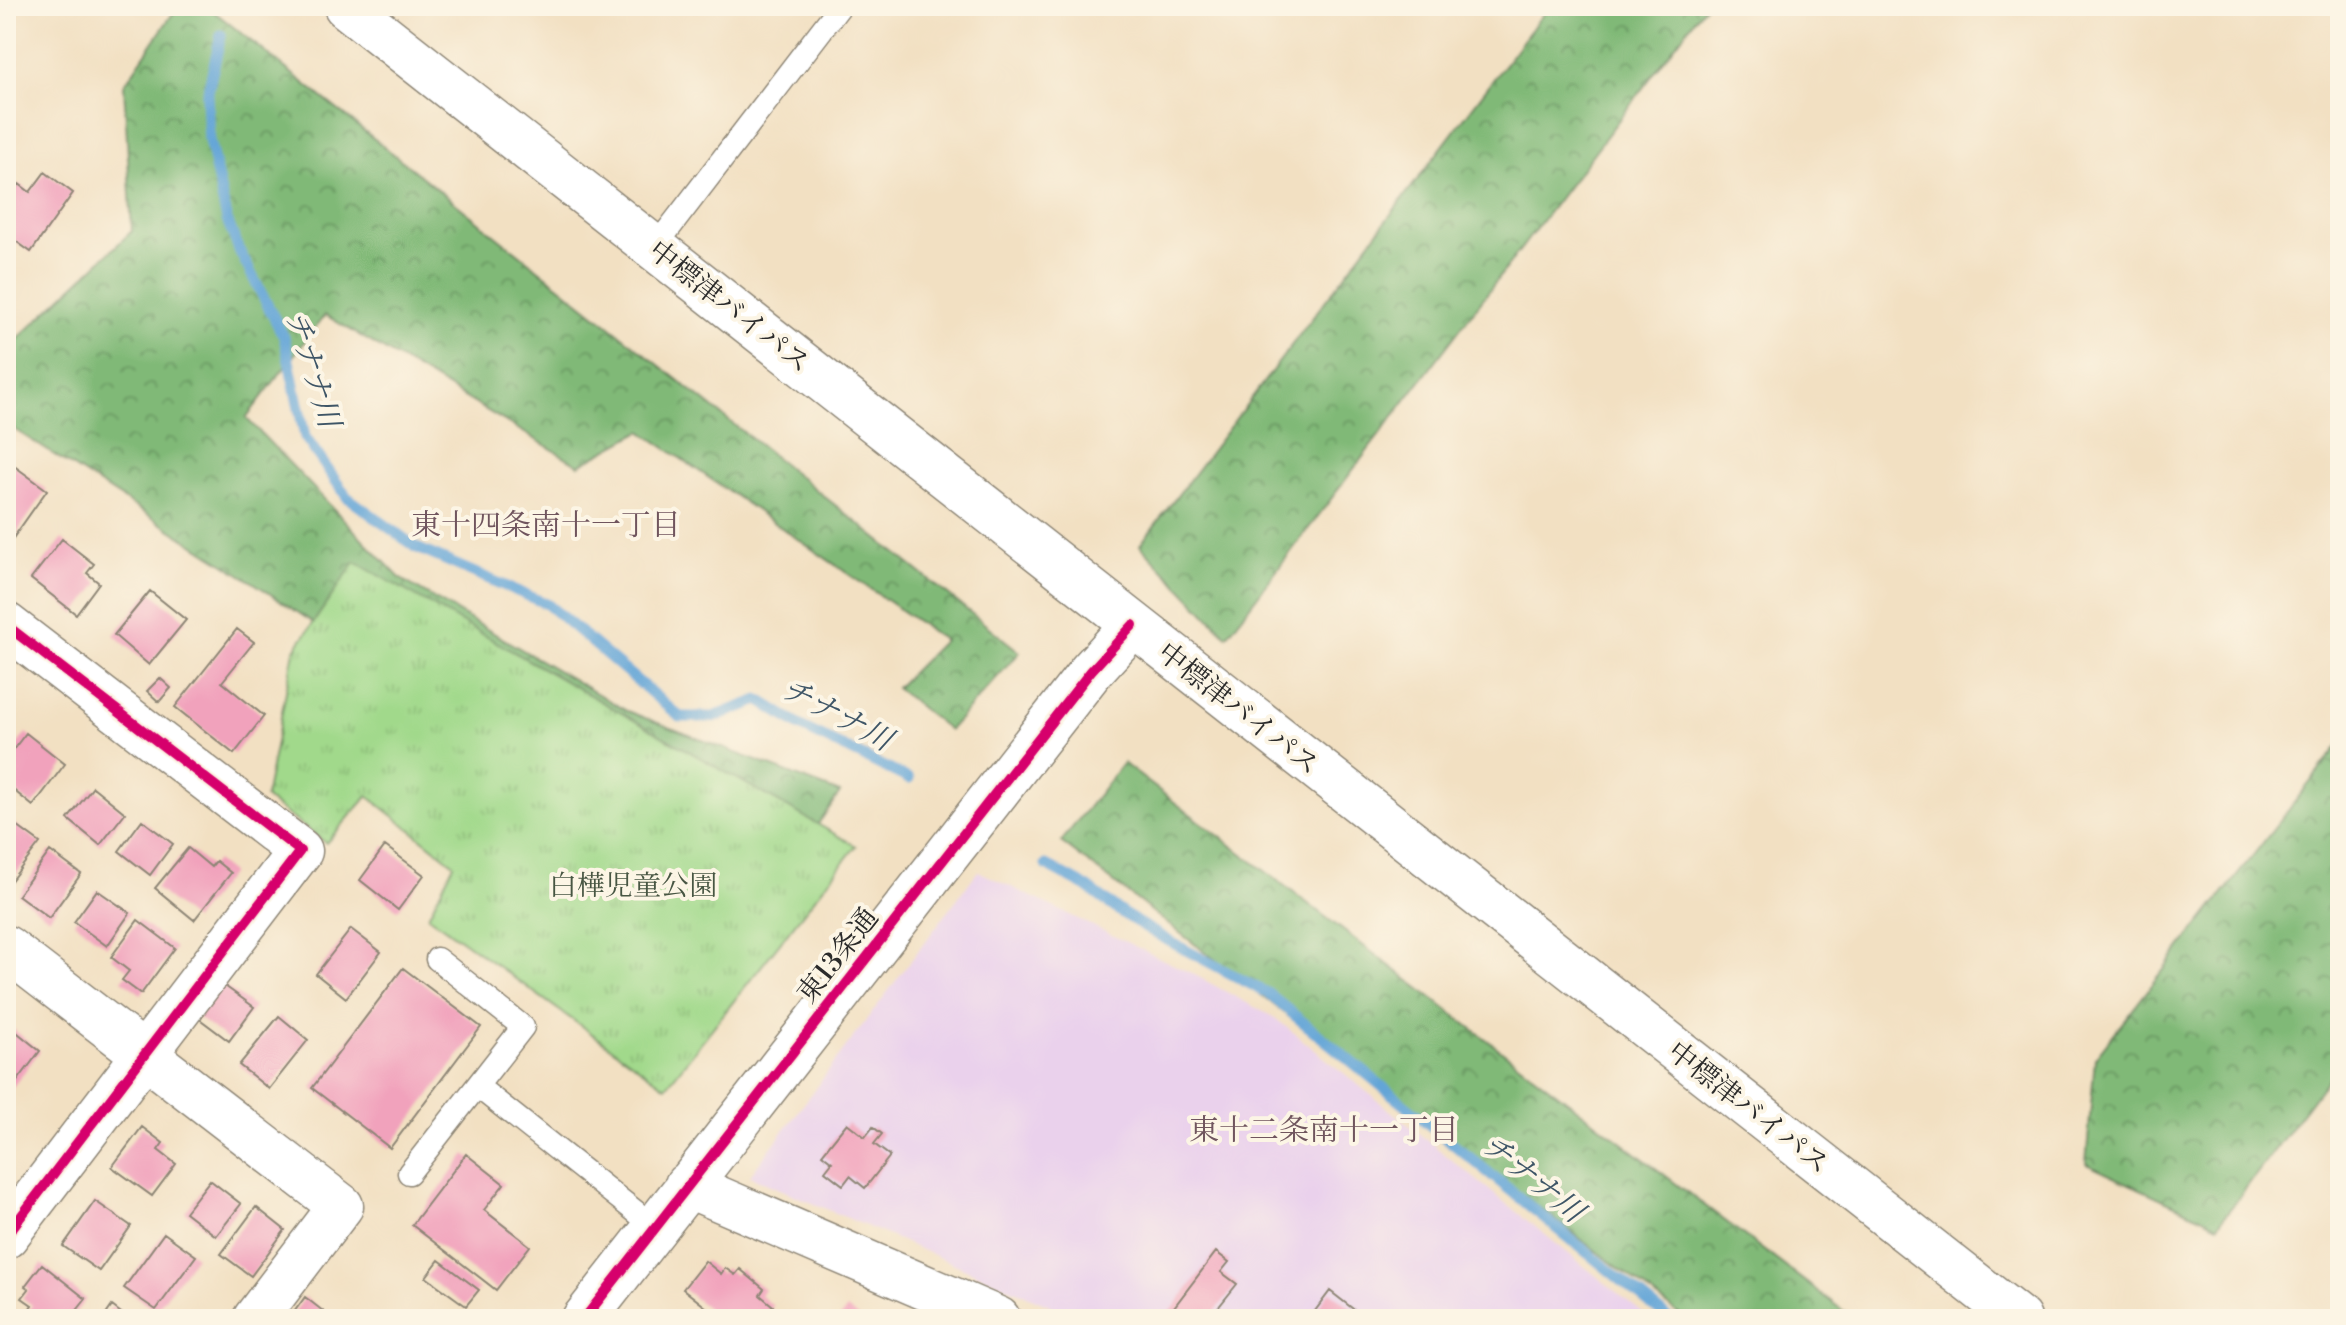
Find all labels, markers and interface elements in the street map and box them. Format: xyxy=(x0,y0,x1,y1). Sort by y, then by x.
street label: 中標津バイパス xyxy=(641,233,817,381)
water label: チナナ川 xyxy=(276,306,349,435)
district label: 東十四条南十一丁目 xyxy=(411,507,681,545)
street label: 中標津バイパス xyxy=(1150,635,1326,783)
water label: チナナ川 xyxy=(775,670,901,761)
park label: 白樺児童公園 xyxy=(549,869,717,904)
street label: 東13条通 xyxy=(790,901,886,1011)
street label: 中標津バイパス xyxy=(1660,1034,1836,1182)
district label: 東十二条南十一丁目 xyxy=(1189,1112,1459,1150)
water label: チナナ川 xyxy=(1474,1126,1593,1233)

